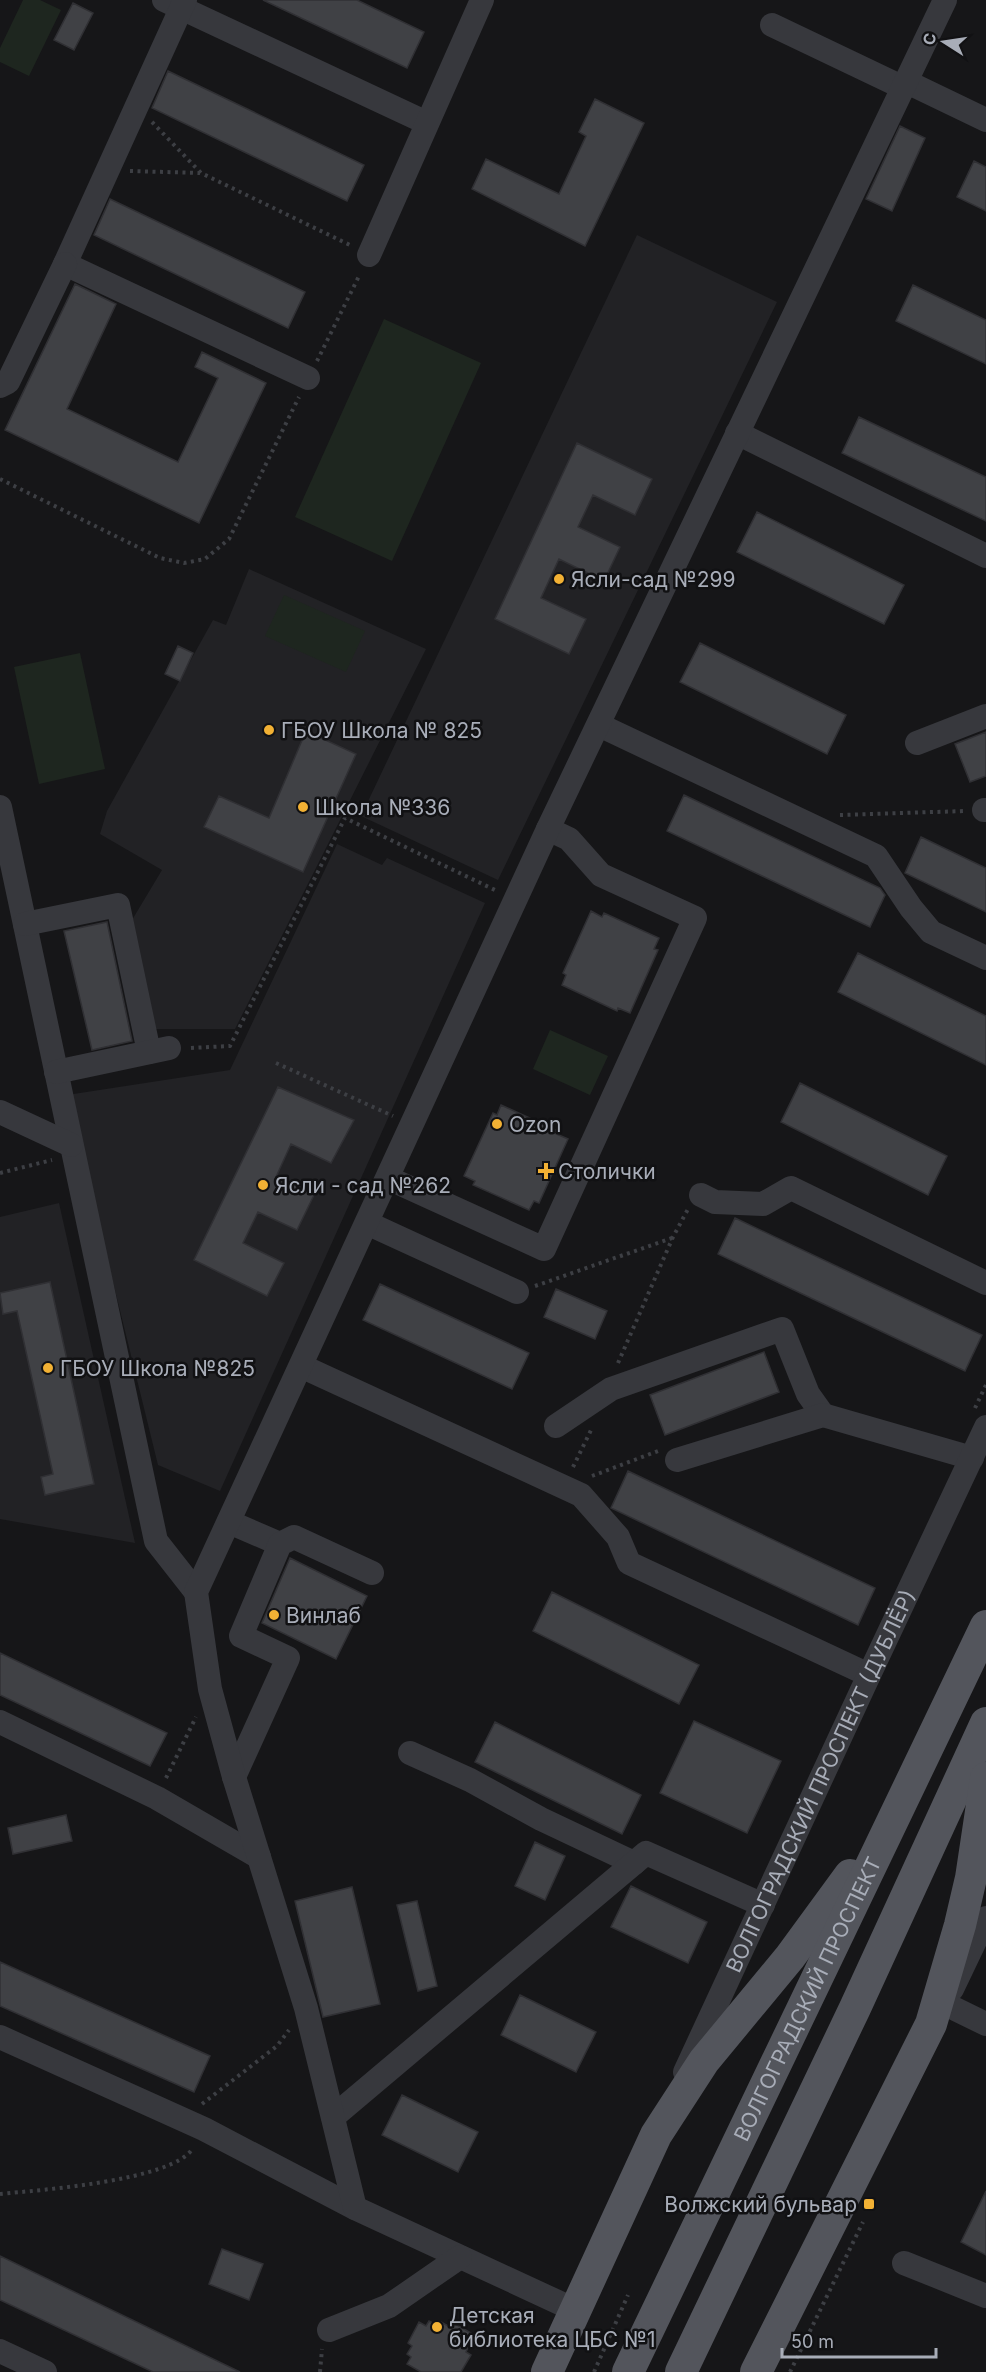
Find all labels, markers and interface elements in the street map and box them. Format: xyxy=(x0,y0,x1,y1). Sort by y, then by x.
north arrow xyxy=(914,12,974,72)
text: С xyxy=(918,31,940,47)
place label: Ясли-сад №299 xyxy=(571,567,736,592)
marker: Ясли-сад №299 xyxy=(552,572,566,586)
place label: ГБОУ Школа № 825 xyxy=(281,718,482,743)
marker: ГБОУ Школа № 825 xyxy=(262,723,276,737)
place label: Школа №336 xyxy=(315,795,450,820)
marker: Школа №336 xyxy=(296,800,310,814)
place label: Ozon xyxy=(509,1112,561,1137)
marker: Ozon xyxy=(490,1117,504,1131)
place label: Столички xyxy=(558,1159,656,1184)
marker: Столички xyxy=(539,1164,553,1178)
place label: Ясли - сад №262 xyxy=(275,1173,451,1198)
marker: Ясли - сад №262 xyxy=(256,1178,270,1192)
place label: ГБОУ Школа №825 xyxy=(60,1356,255,1381)
marker: ГБОУ Школа №825 xyxy=(41,1361,55,1375)
street label: ВОЛГОГРАДСКИЙ ПРОСПЕКТ (ДУБЛЁР) xyxy=(720,1586,920,1976)
place label: Винлаб xyxy=(286,1603,361,1628)
marker: Винлаб xyxy=(267,1608,281,1622)
street label: ВОЛГОГРАДСКИЙ ПРОСПЕКТ xyxy=(728,1853,886,2145)
place label: Волжский бульвар xyxy=(664,2192,857,2217)
marker: Волжский бульвар xyxy=(862,2197,876,2211)
place label: Детская библиотека ЦБС №1 xyxy=(449,2303,656,2352)
marker: Детская библиотека ЦБС №1 xyxy=(430,2320,444,2334)
scale bar xyxy=(782,2321,936,2359)
text: 50 m xyxy=(791,2331,834,2352)

